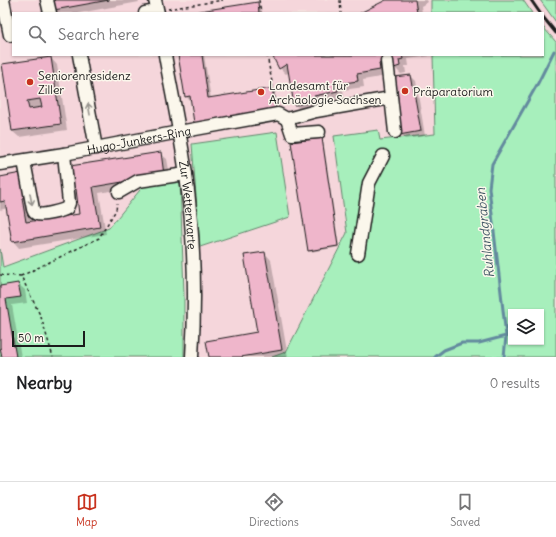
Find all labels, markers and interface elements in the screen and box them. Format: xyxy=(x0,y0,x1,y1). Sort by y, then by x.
search box xyxy=(12,12,544,56)
icon: search xyxy=(26,23,48,45)
text: Search here xyxy=(58,25,139,44)
place label: Seniorenresidenz Ziller xyxy=(38,68,131,97)
marker: Seniorenresidenz Ziller xyxy=(25,77,35,87)
place label: Landesamt für Archäologie Sachsen xyxy=(269,78,382,107)
place label: Präparatorium xyxy=(413,84,494,99)
marker: Präparatorium xyxy=(400,86,410,96)
marker: Landesamt für Archäologie Sachsen xyxy=(256,87,266,97)
one-way arrow xyxy=(84,103,92,116)
street label: Hugo-Junkers-Ring xyxy=(86,122,192,157)
street label: Zur Wetterwarte xyxy=(177,160,200,250)
water label: Ruhlandgraben xyxy=(472,187,498,279)
one-way arrow xyxy=(27,192,35,205)
map controls xyxy=(508,309,544,345)
button: layers xyxy=(508,309,544,345)
scale bar xyxy=(12,329,85,348)
text: 50 m xyxy=(18,331,44,345)
text: Nearby xyxy=(16,372,72,394)
text: 0 results xyxy=(490,375,540,392)
tab: Map xyxy=(76,491,98,529)
tab: Directions xyxy=(249,491,299,529)
tab: Saved xyxy=(450,491,480,529)

